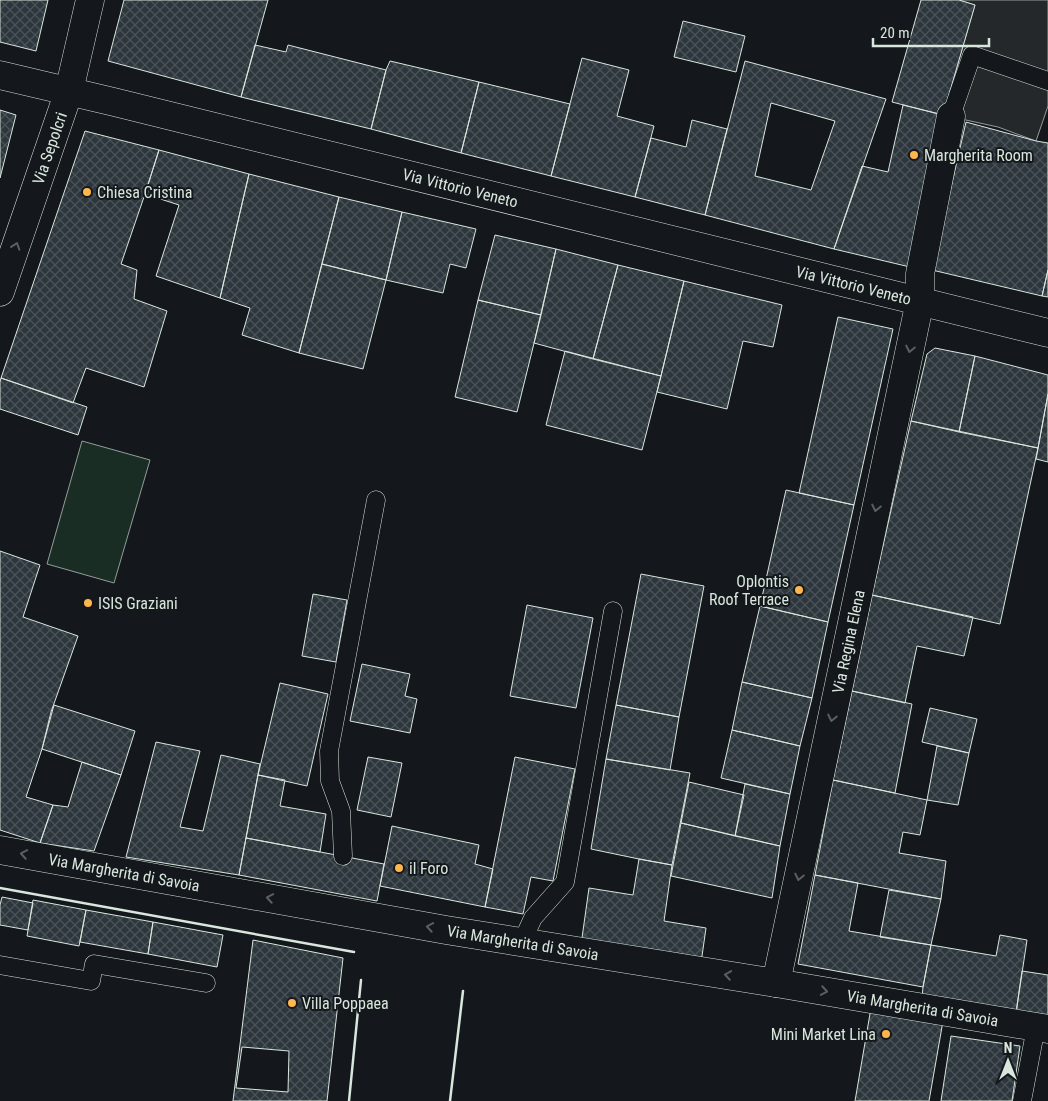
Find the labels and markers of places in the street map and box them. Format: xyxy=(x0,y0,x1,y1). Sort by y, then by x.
place label: Margherita Room xyxy=(924,146,1033,165)
marker: Margherita Room xyxy=(908,149,920,161)
place label: Chiesa Cristina xyxy=(97,183,192,202)
marker: Chiesa Cristina xyxy=(81,186,93,198)
place label: Oplontis Roof Terrace xyxy=(709,572,789,609)
marker: Oplontis Roof Terrace xyxy=(793,584,805,596)
place label: ISIS Graziani xyxy=(98,594,178,613)
marker: ISIS Graziani xyxy=(82,597,94,609)
place label: il Foro xyxy=(409,859,448,878)
marker: il Foro xyxy=(393,862,405,874)
place label: Villa Poppaea xyxy=(302,994,389,1013)
marker: Villa Poppaea xyxy=(286,997,298,1009)
place label: Mini Market Lina xyxy=(771,1025,876,1044)
marker: Mini Market Lina xyxy=(880,1028,892,1040)

